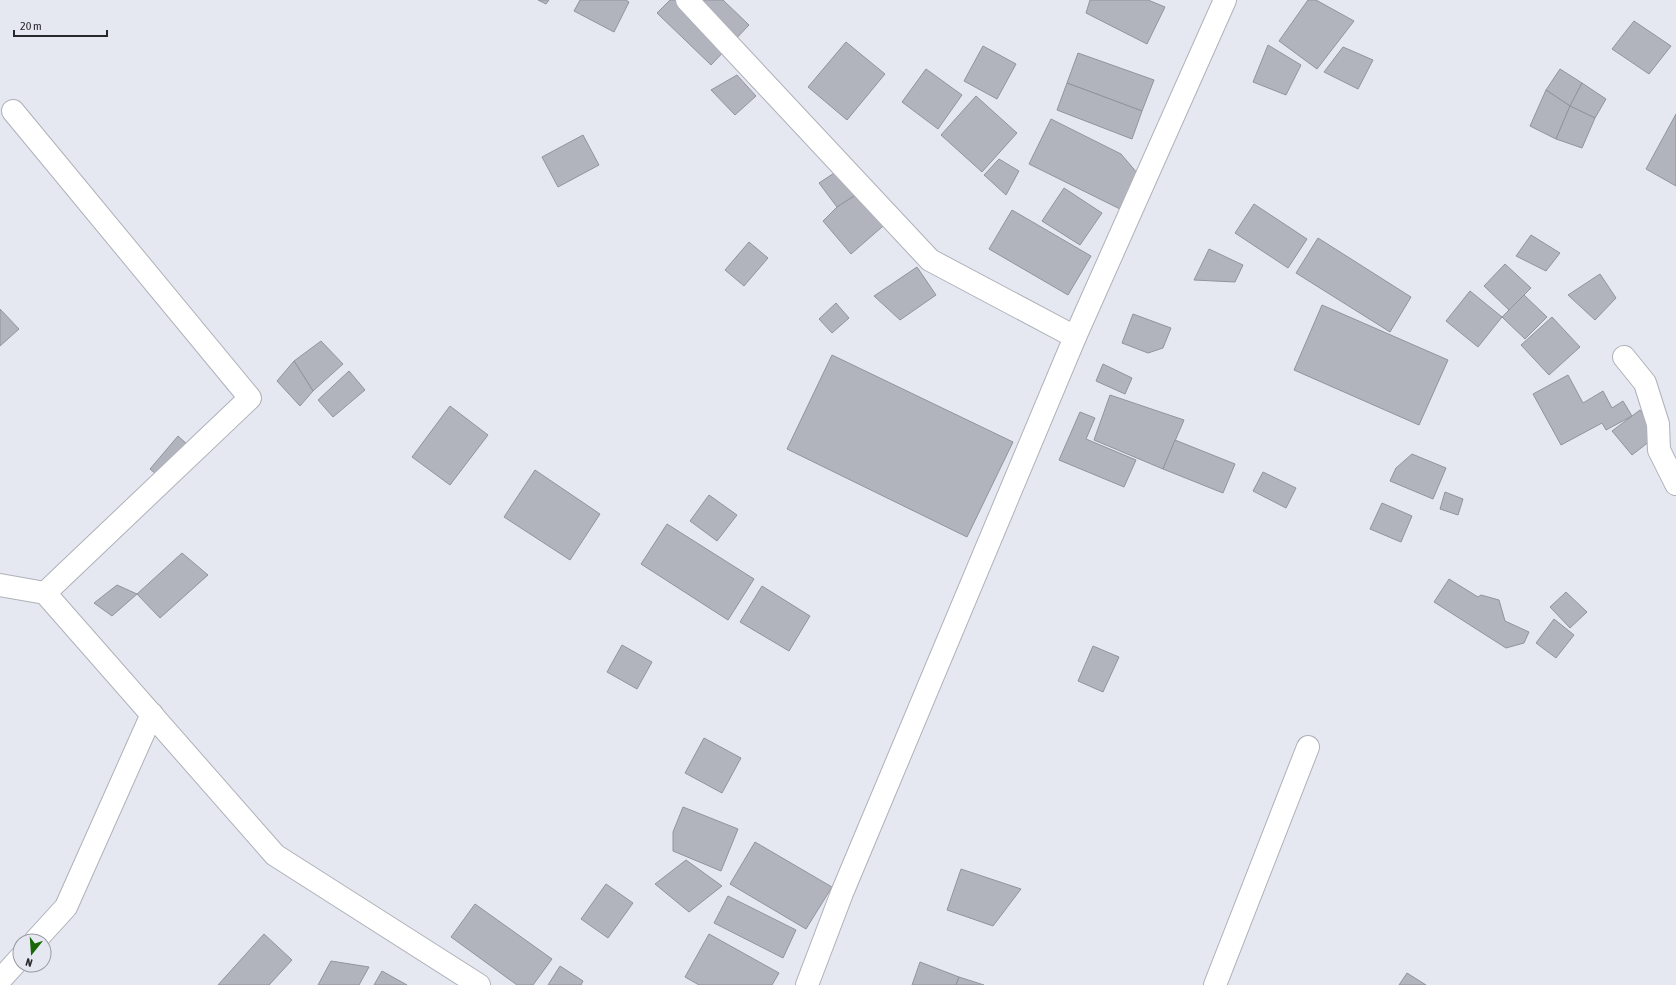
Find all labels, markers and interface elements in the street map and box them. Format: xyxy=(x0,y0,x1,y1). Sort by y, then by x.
scale bar xyxy=(14,12,107,38)
text: 20 m xyxy=(20,19,42,33)
north arrow xyxy=(12,933,52,973)
text: N xyxy=(24,956,34,969)

